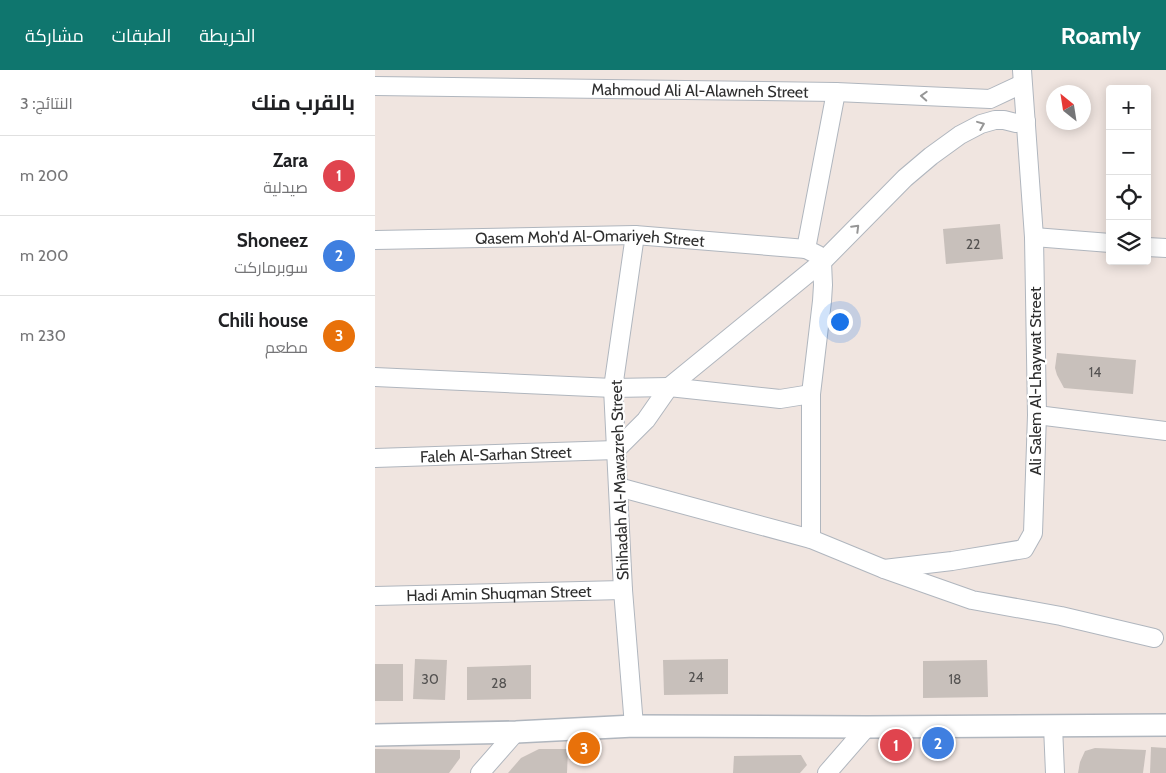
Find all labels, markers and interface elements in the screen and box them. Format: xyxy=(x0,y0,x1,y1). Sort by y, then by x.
text: Roamly xyxy=(1061,21,1141,50)
text: مشاركة xyxy=(25,25,84,47)
text: الطبقات xyxy=(112,25,171,47)
text: الخريطة xyxy=(199,25,256,47)
street label: Mahmoud Ali Al-Alawneh Street xyxy=(591,80,809,102)
north arrow xyxy=(1046,85,1091,130)
map controls xyxy=(1106,85,1151,265)
button: + xyxy=(1106,85,1151,130)
text: بالقرب منك xyxy=(251,90,355,115)
one-way arrow xyxy=(920,90,928,101)
text: النتائج: 3 xyxy=(20,94,73,113)
one-way arrow xyxy=(976,121,985,132)
button: − xyxy=(1106,130,1151,175)
text: Zara xyxy=(273,149,308,172)
text: 200 m xyxy=(20,166,68,185)
text: 1 xyxy=(336,166,342,185)
button: locate xyxy=(1106,175,1151,220)
text: صيدلية xyxy=(263,178,308,197)
button: layers xyxy=(1106,220,1151,265)
one-way arrow xyxy=(851,225,860,234)
street label: Qasem Moh'd Al-Omariyeh Street xyxy=(475,226,706,251)
text: Shoneez xyxy=(237,229,308,252)
house number: 22 xyxy=(966,235,980,253)
text: 200 m xyxy=(20,246,68,265)
text: 2 xyxy=(335,246,343,265)
text: سوبرماركت xyxy=(234,258,308,277)
street label: Ali Salem Al-Lhaywat Street xyxy=(1026,286,1045,475)
text: Chili house xyxy=(218,309,308,332)
your location xyxy=(827,309,853,335)
text: 230 m xyxy=(20,326,66,345)
text: 3 xyxy=(335,326,343,345)
text: مطعم xyxy=(265,338,308,357)
house number: 14 xyxy=(1089,363,1101,381)
street label: Shihadah Al-Mawazreh Street xyxy=(606,379,632,580)
street label: Faleh Al-Sarhan Street xyxy=(420,442,573,466)
street label: Hadi Amin Shuqman Street xyxy=(406,582,592,605)
house number: 24 xyxy=(688,668,704,686)
house number: 30 xyxy=(421,670,439,688)
house number: 18 xyxy=(948,670,962,688)
house number: 28 xyxy=(491,674,507,692)
pin: 2 xyxy=(922,724,954,762)
pin: 1 xyxy=(880,726,912,764)
pin: 3 xyxy=(568,729,600,767)

